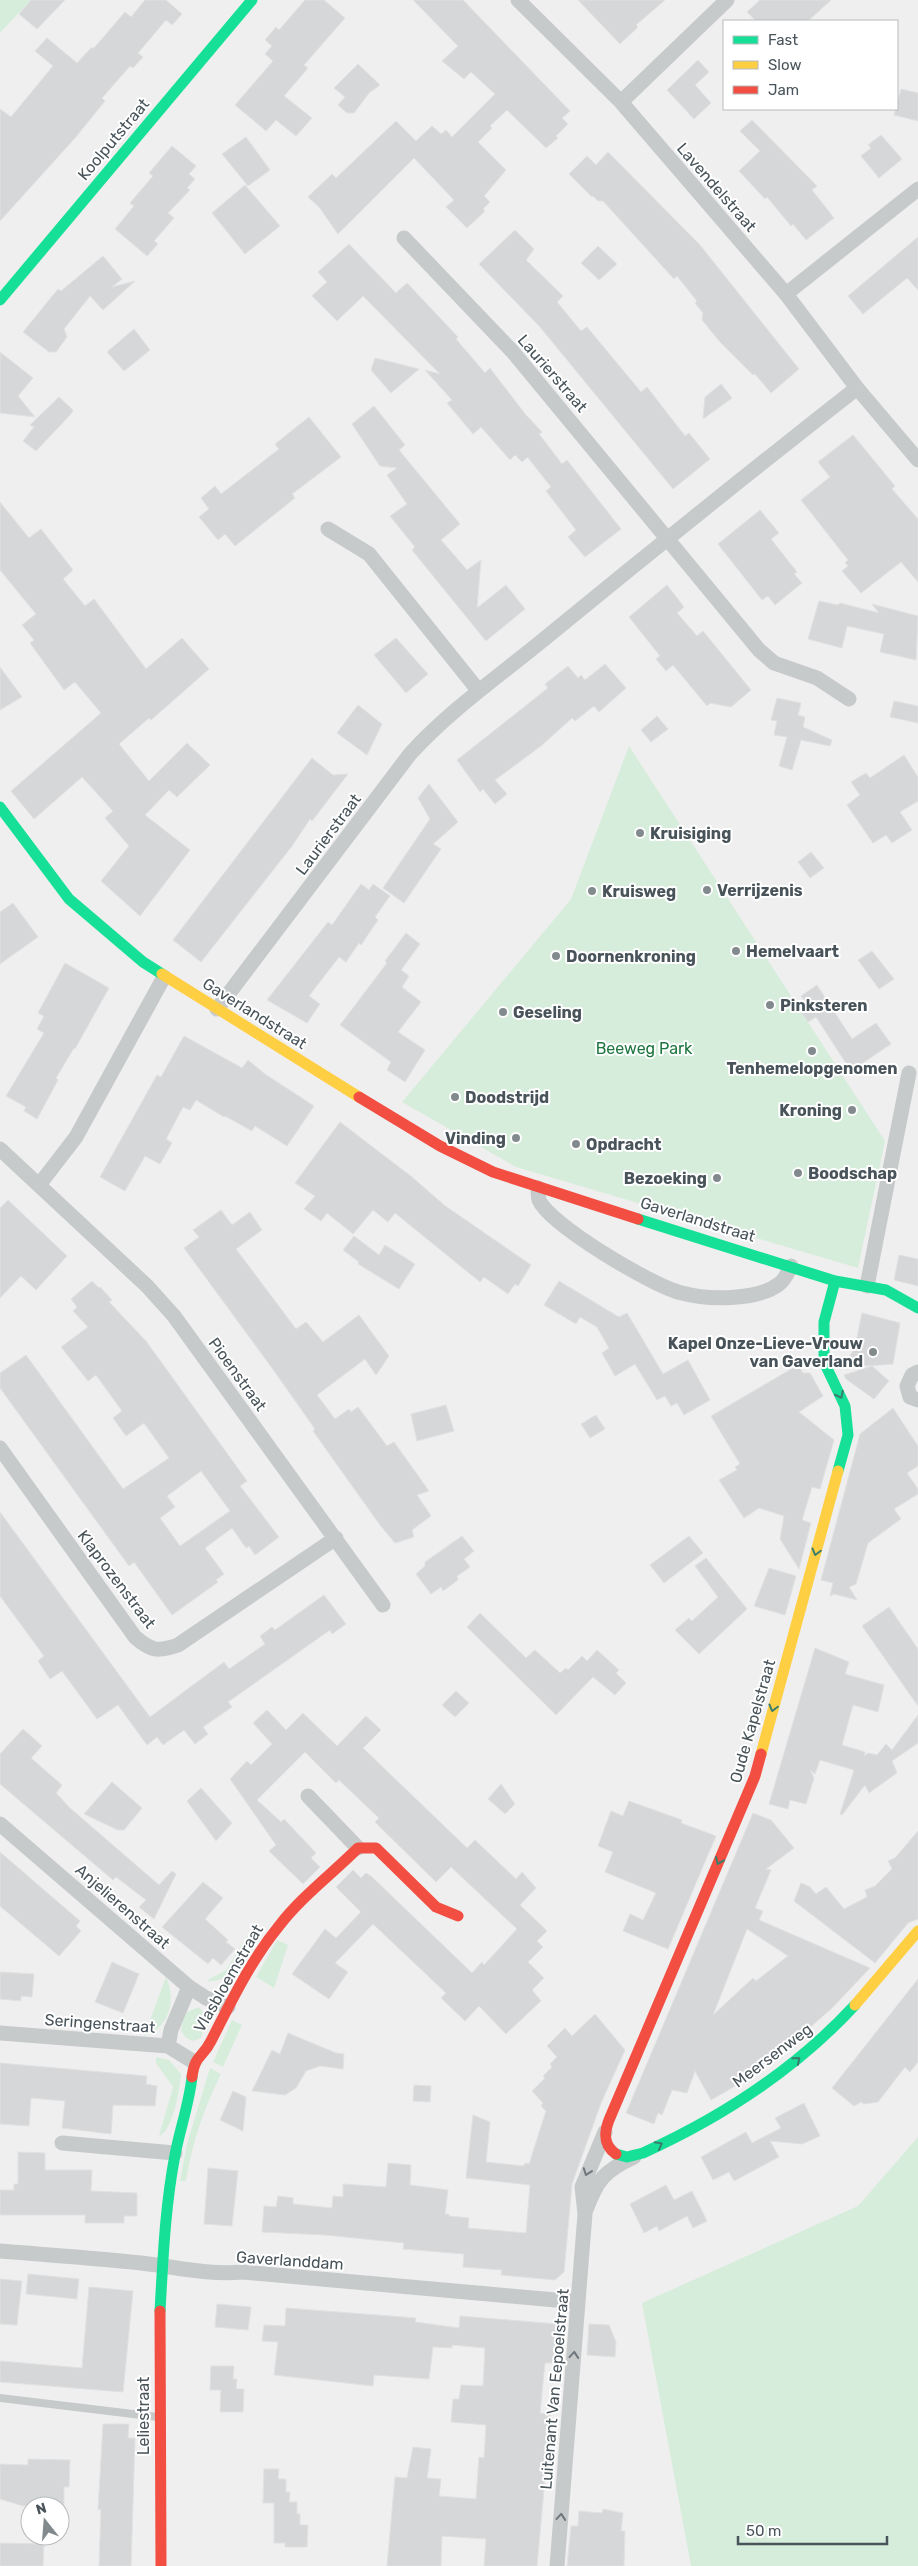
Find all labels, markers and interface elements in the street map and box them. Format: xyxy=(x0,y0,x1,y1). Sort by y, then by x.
legend xyxy=(723,20,898,110)
text: Fast xyxy=(768,31,798,49)
text: Slow xyxy=(768,56,801,74)
text: Jam xyxy=(768,81,799,99)
street label: Koolputstraat xyxy=(74,95,153,184)
street label: Lavendelstraat xyxy=(673,139,760,236)
street label: Laurierstraat xyxy=(514,331,592,416)
street label: Laurierstraat xyxy=(292,790,365,879)
place label: Kruisiging xyxy=(650,824,731,843)
marker: Kruisiging xyxy=(634,827,646,839)
place label: Verrijzenis xyxy=(717,881,803,900)
place label: Kruisweg xyxy=(602,882,676,901)
marker: Verrijzenis xyxy=(701,884,713,896)
marker: Kruisweg xyxy=(586,885,598,897)
place label: Hemelvaart xyxy=(746,942,839,961)
marker: Hemelvaart xyxy=(730,945,742,957)
place label: Doornenkroning xyxy=(566,947,696,966)
marker: Doornenkroning xyxy=(550,950,562,962)
street label: Gaverlandstraat xyxy=(199,974,310,1053)
place label: Pinksteren xyxy=(780,996,868,1015)
marker: Pinksteren xyxy=(764,999,776,1011)
place label: Geseling xyxy=(513,1003,582,1022)
marker: Geseling xyxy=(497,1006,509,1018)
park label: Beeweg Park xyxy=(596,1039,693,1058)
marker: Tenhemelopgenomen xyxy=(806,1045,818,1057)
place label: Tenhemelopgenomen xyxy=(726,1059,898,1078)
place label: Doodstrijd xyxy=(465,1088,549,1107)
marker: Doodstrijd xyxy=(449,1091,461,1103)
place label: Kroning xyxy=(779,1101,842,1120)
marker: Kroning xyxy=(846,1104,858,1116)
place label: Vinding xyxy=(445,1129,506,1148)
marker: Vinding xyxy=(510,1132,522,1144)
place label: Opdracht xyxy=(586,1135,662,1154)
marker: Opdracht xyxy=(570,1138,582,1150)
place label: Boodschap xyxy=(808,1164,897,1183)
marker: Boodschap xyxy=(792,1167,804,1179)
place label: Bezoeking xyxy=(624,1169,707,1188)
marker: Bezoeking xyxy=(711,1172,723,1184)
street label: Gaverlandstraat xyxy=(638,1193,758,1246)
street label: Pioenstraat xyxy=(205,1334,271,1415)
place label: Kapel Onze-Lieve-Vrouw van Gaverland xyxy=(668,1334,864,1371)
marker: Kapel Onze-Lieve-Vrouw van Gaverland xyxy=(867,1346,879,1358)
one-way arrow xyxy=(834,1390,844,1399)
street label: Klaprozenstraat xyxy=(74,1527,160,1632)
one-way arrow xyxy=(811,1547,822,1556)
street label: Oude Kapelstraat xyxy=(726,1657,779,1785)
one-way arrow xyxy=(768,1704,779,1713)
one-way arrow xyxy=(714,1856,725,1865)
street label: Anjelierenstraat xyxy=(72,1860,174,1953)
street label: Vlasbloemstraat xyxy=(190,1921,267,2036)
street label: Seringenstraat xyxy=(44,2010,156,2037)
street label: Meersenweg xyxy=(729,2019,816,2091)
one-way arrow xyxy=(791,2057,800,2065)
one-way arrow xyxy=(654,2141,663,2151)
one-way arrow xyxy=(583,2167,593,2176)
street label: Gaverlanddam xyxy=(236,2247,344,2274)
street label: Luitenant Van Eepoelstraat xyxy=(536,2288,573,2490)
one-way arrow xyxy=(568,2351,579,2359)
street label: Leliestraat xyxy=(134,2377,153,2455)
north arrow xyxy=(20,2496,70,2546)
text: N xyxy=(34,2499,49,2519)
one-way arrow xyxy=(555,2513,566,2521)
scale bar xyxy=(738,2514,887,2546)
text: 50 m xyxy=(746,2522,781,2540)

